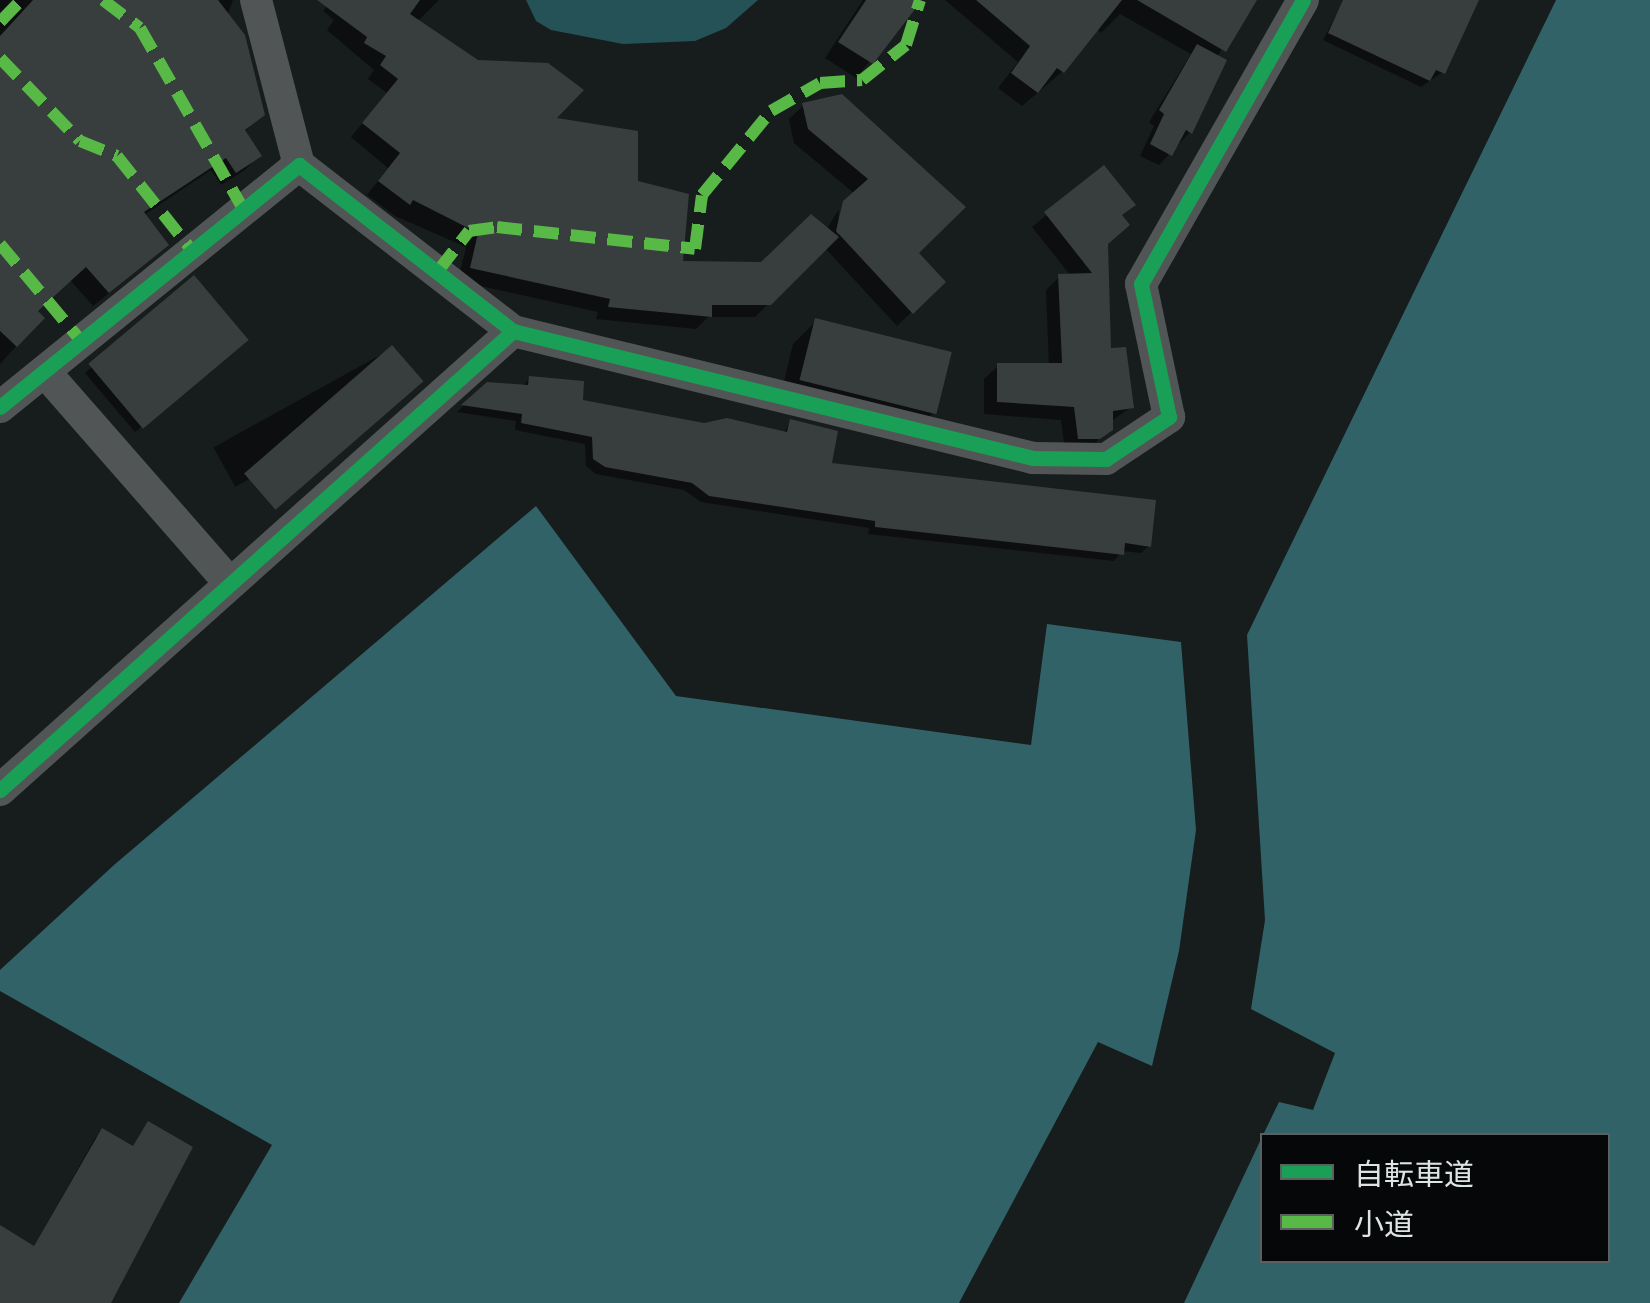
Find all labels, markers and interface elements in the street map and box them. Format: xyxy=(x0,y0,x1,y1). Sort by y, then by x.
legend xyxy=(1260,1133,1610,1263)
text: 自転車道 xyxy=(1354,1157,1474,1191)
text: 小道 xyxy=(1354,1207,1414,1241)

